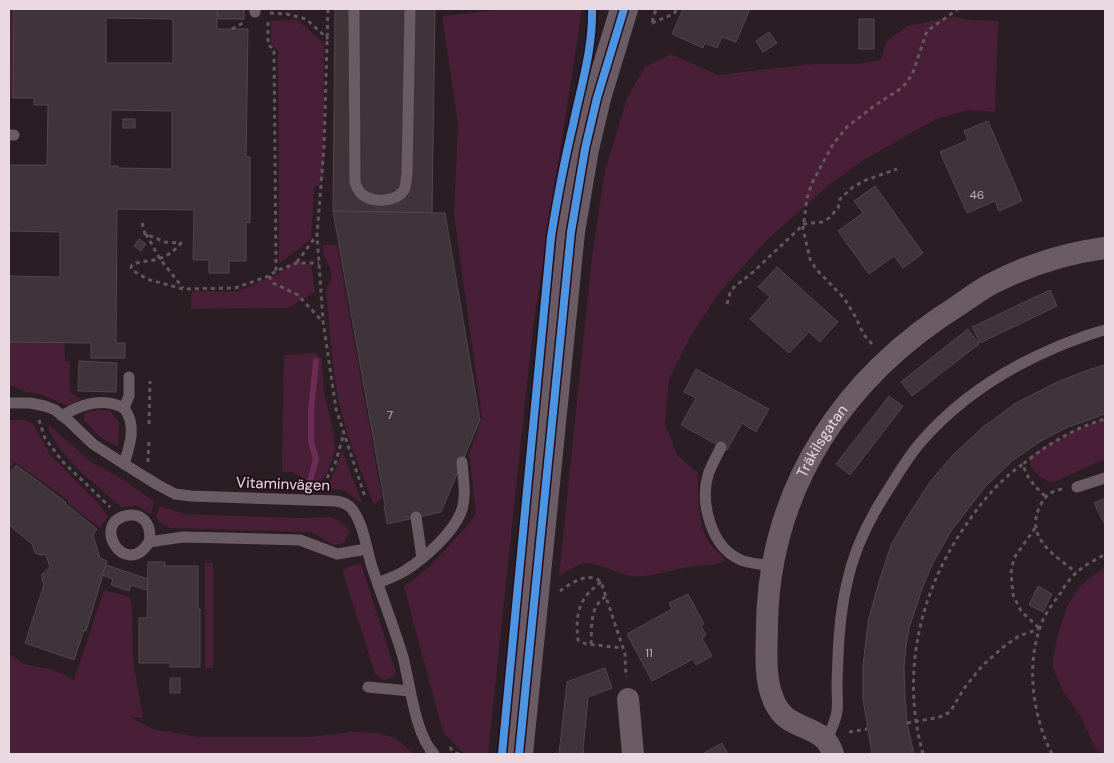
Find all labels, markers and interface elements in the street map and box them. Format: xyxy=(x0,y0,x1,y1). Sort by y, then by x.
house number: 46 xyxy=(970,187,984,203)
street label: Träkilsgatan xyxy=(792,400,852,481)
house number: 7 xyxy=(387,407,393,423)
street label: Vitaminvägen xyxy=(236,472,330,496)
house number: 11 xyxy=(645,645,653,661)

